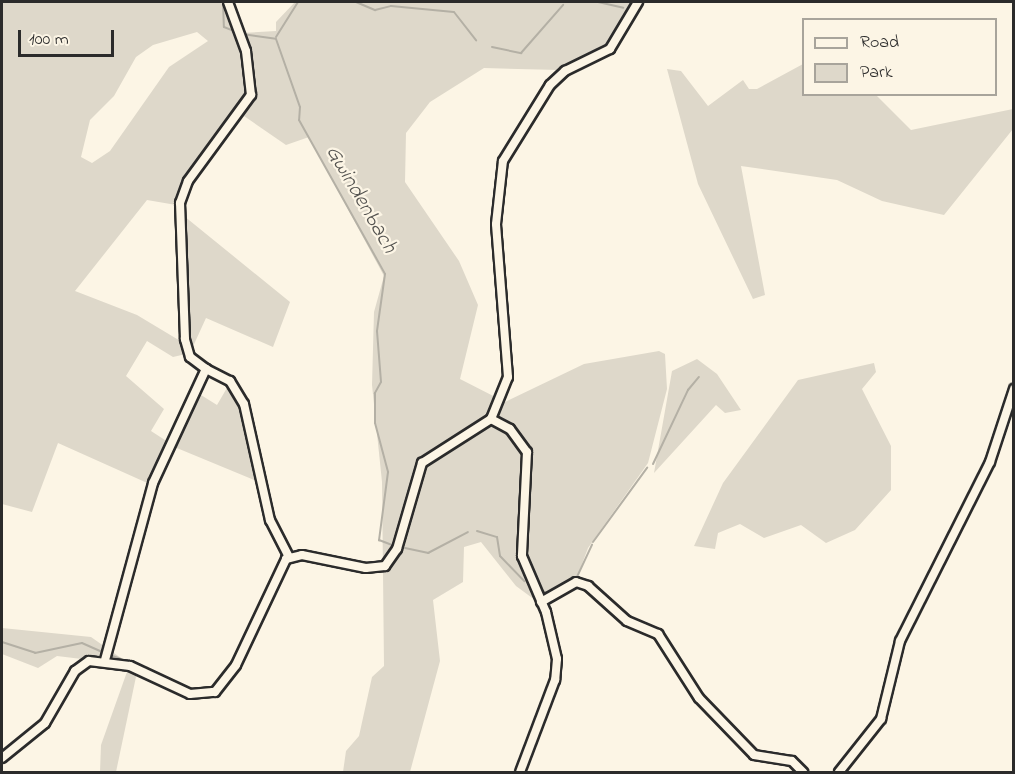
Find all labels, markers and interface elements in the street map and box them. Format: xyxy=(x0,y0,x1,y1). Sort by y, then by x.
scale bar xyxy=(21,18,117,56)
legend xyxy=(802,18,997,96)
text: 100 m xyxy=(29,27,69,53)
text: Road xyxy=(860,30,899,56)
text: Park xyxy=(860,60,893,86)
water label: Gwindenbach xyxy=(319,142,401,258)

